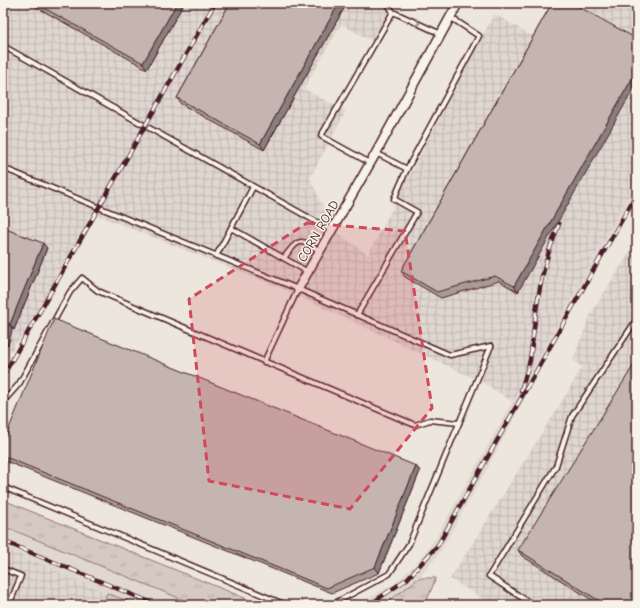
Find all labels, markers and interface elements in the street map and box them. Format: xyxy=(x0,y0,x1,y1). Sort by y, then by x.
one-way arrow xyxy=(412,18,420,26)
street label: CORN ROAD xyxy=(294,197,342,265)

